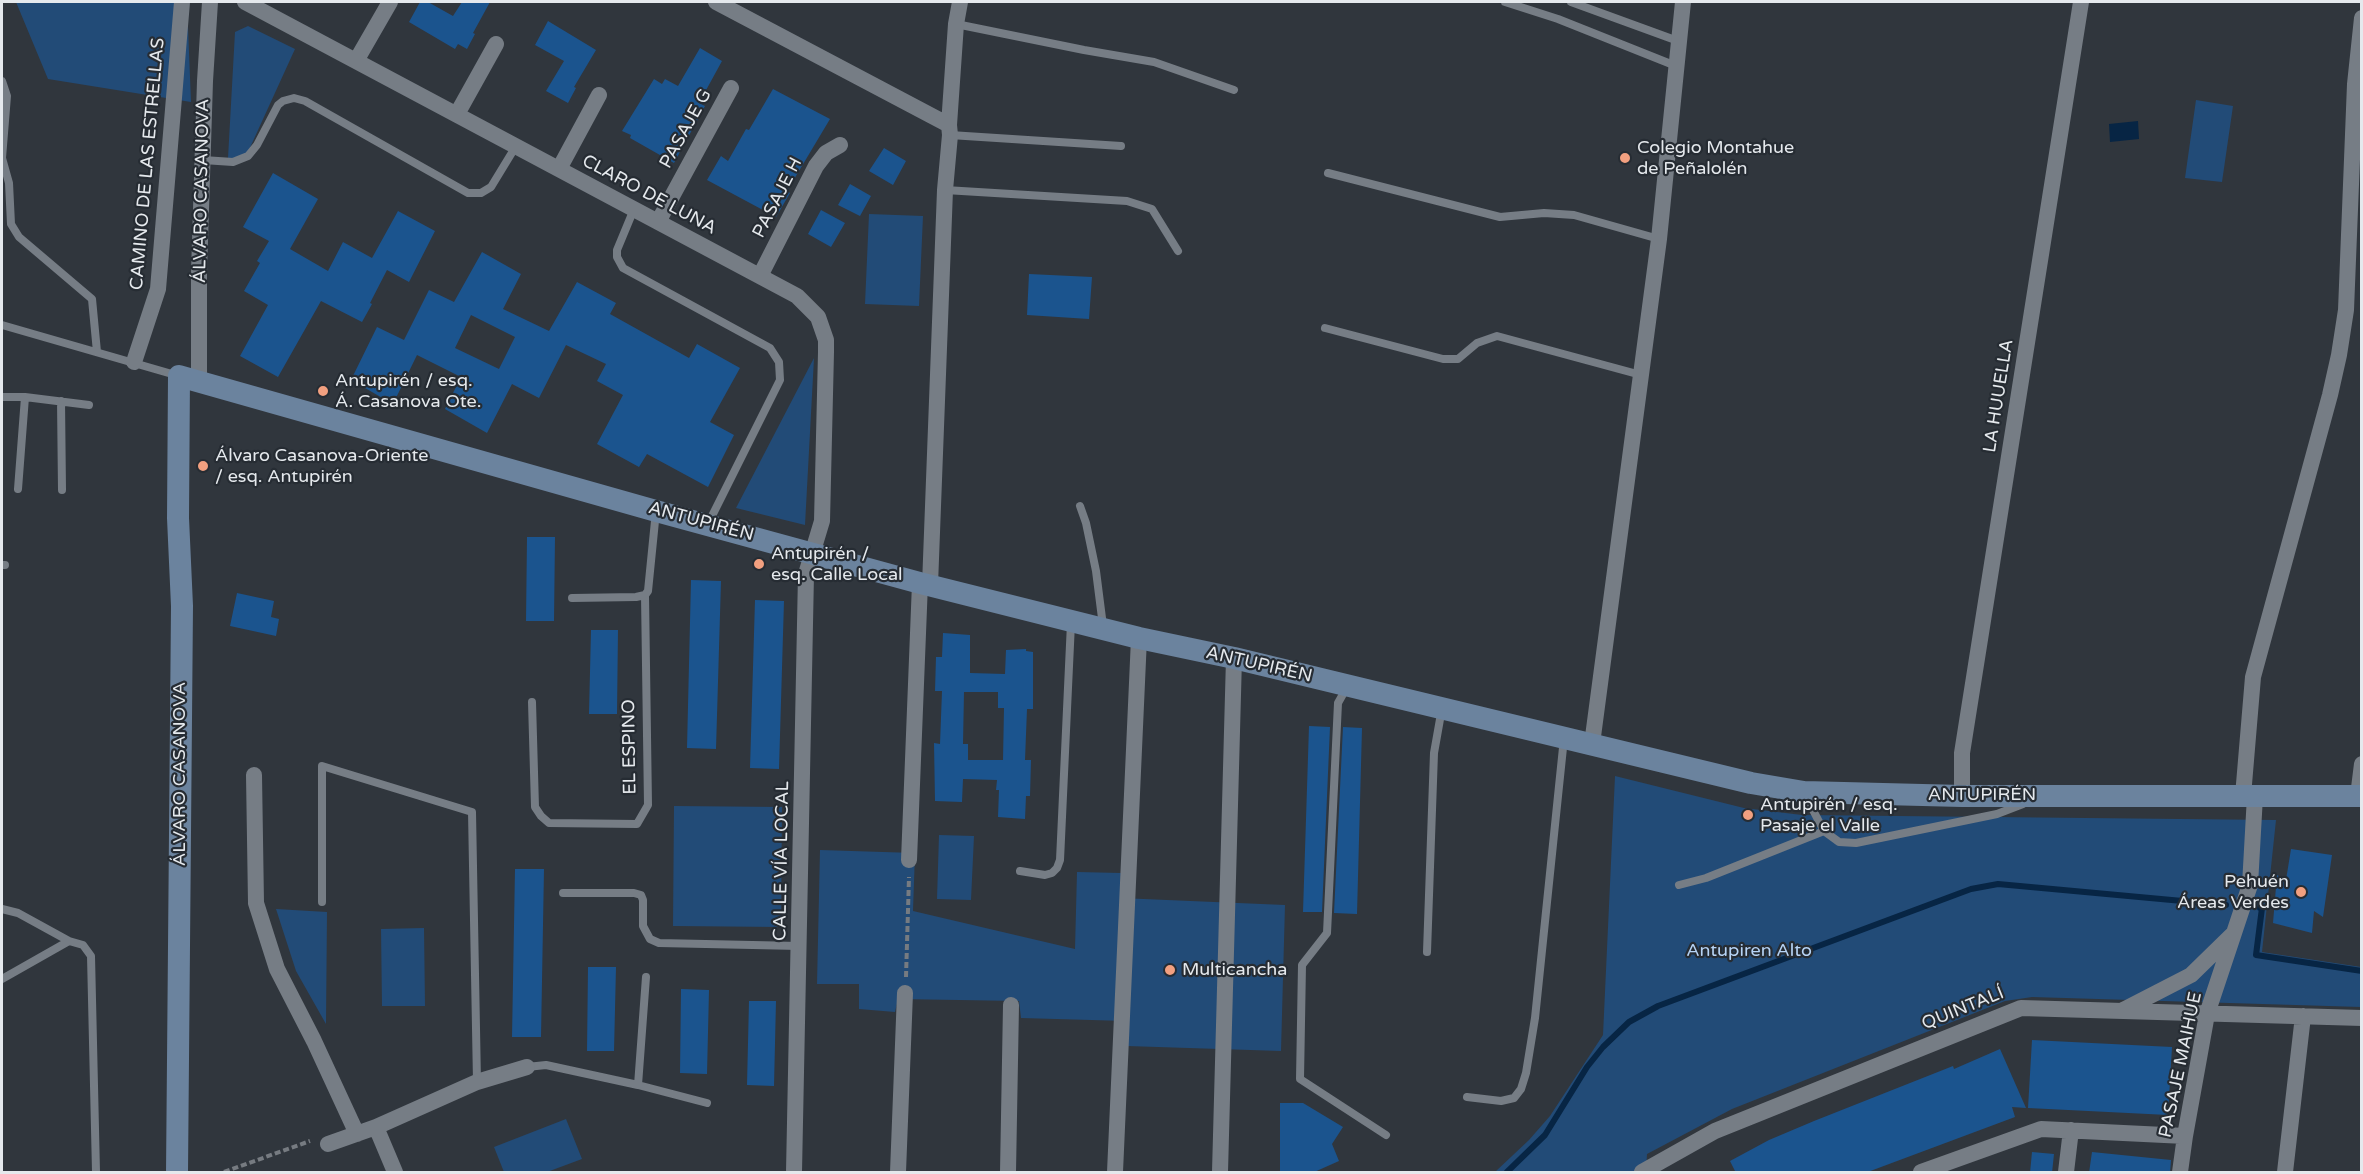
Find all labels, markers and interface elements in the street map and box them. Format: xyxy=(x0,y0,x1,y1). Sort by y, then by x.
street label: CAMINO DE LAS ESTRELLAS xyxy=(126,37,170,291)
street label: PASAJE G xyxy=(655,86,717,172)
street label: ÁLVARO CASANOVA xyxy=(190,99,214,283)
place label: Colegio Montahue de Peñalolén xyxy=(1637,137,1794,180)
street label: CLARO DE LUNA xyxy=(578,150,720,240)
marker: Colegio Montahue de Peñalolén xyxy=(1618,151,1632,165)
street label: PASAJE H xyxy=(749,154,807,242)
street label: LA HUUELLA xyxy=(1979,338,2019,454)
place label: Antupirén / esq. Á. Casanova Ote. xyxy=(335,370,481,412)
marker: Antupirén / esq. Á. Casanova Ote. xyxy=(316,384,330,398)
place label: Álvaro Casanova-Oriente / esq. Antupirén xyxy=(215,445,428,488)
marker: Álvaro Casanova-Oriente / esq. Antupirén xyxy=(196,459,210,473)
street label: ANTUPIRÉN xyxy=(646,498,756,546)
place label: Antupirén / esq. Calle Local xyxy=(771,543,903,586)
marker: Antupirén / esq. Calle Local xyxy=(752,557,766,571)
street label: ANTUPIRÉN xyxy=(1204,642,1314,688)
street label: ÁLVARO CASANOVA xyxy=(169,682,191,866)
street label: EL ESPINO xyxy=(618,699,642,795)
street label: CALLE VÍA LOCAL xyxy=(770,781,794,941)
street label: ANTUPIRÉN xyxy=(1928,784,2036,806)
place label: Antupirén / esq. Pasaje el Valle xyxy=(1760,794,1898,836)
marker: Antupirén / esq. Pasaje el Valle xyxy=(1741,808,1755,822)
place label: Pehuén Áreas Verdes xyxy=(2177,871,2289,914)
marker: Pehuén Áreas Verdes xyxy=(2294,885,2308,899)
park label: Antupiren Alto xyxy=(1686,940,1812,962)
place label: Multicancha xyxy=(1182,959,1287,981)
marker: Multicancha xyxy=(1163,963,1177,977)
street label: QUINTALÍ xyxy=(1919,983,2007,1035)
street label: PASAJE MAIHUE xyxy=(2155,990,2207,1140)

